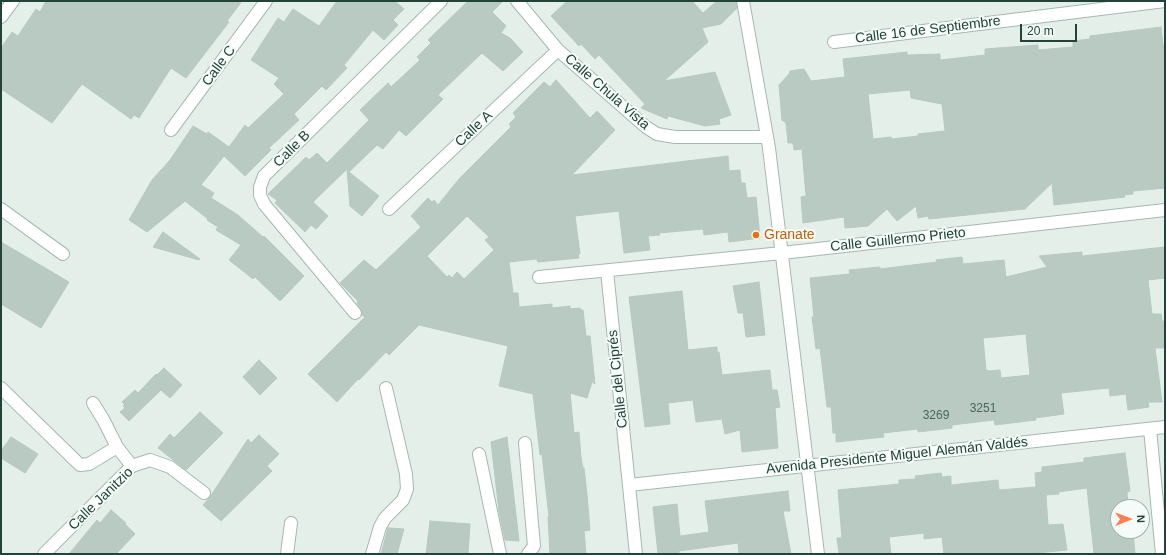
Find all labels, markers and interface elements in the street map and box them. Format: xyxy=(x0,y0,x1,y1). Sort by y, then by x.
street label: Calle 16 de Septiembre xyxy=(854,13,1002,47)
scale bar xyxy=(1022,16,1079,42)
text: 20 m xyxy=(1027,24,1054,38)
street label: Calle C xyxy=(199,42,239,90)
street label: Calle Chula Vista xyxy=(561,51,653,133)
street label: Calle A xyxy=(452,107,496,151)
street label: Calle B xyxy=(270,127,314,171)
street label: Calle Guillermo Prieto xyxy=(829,225,967,255)
place label: Granate xyxy=(764,227,815,243)
marker: Granate xyxy=(751,230,761,240)
street label: Calle del Ciprés xyxy=(604,329,632,429)
house number: 3251 xyxy=(970,402,996,416)
house number: 3269 xyxy=(923,409,949,423)
street label: Avenida Presidente Miguel Alemán Valdés xyxy=(765,434,1029,478)
street label: Calle Janitzio xyxy=(65,464,137,534)
north arrow xyxy=(1110,499,1150,539)
text: N xyxy=(1135,515,1147,523)

